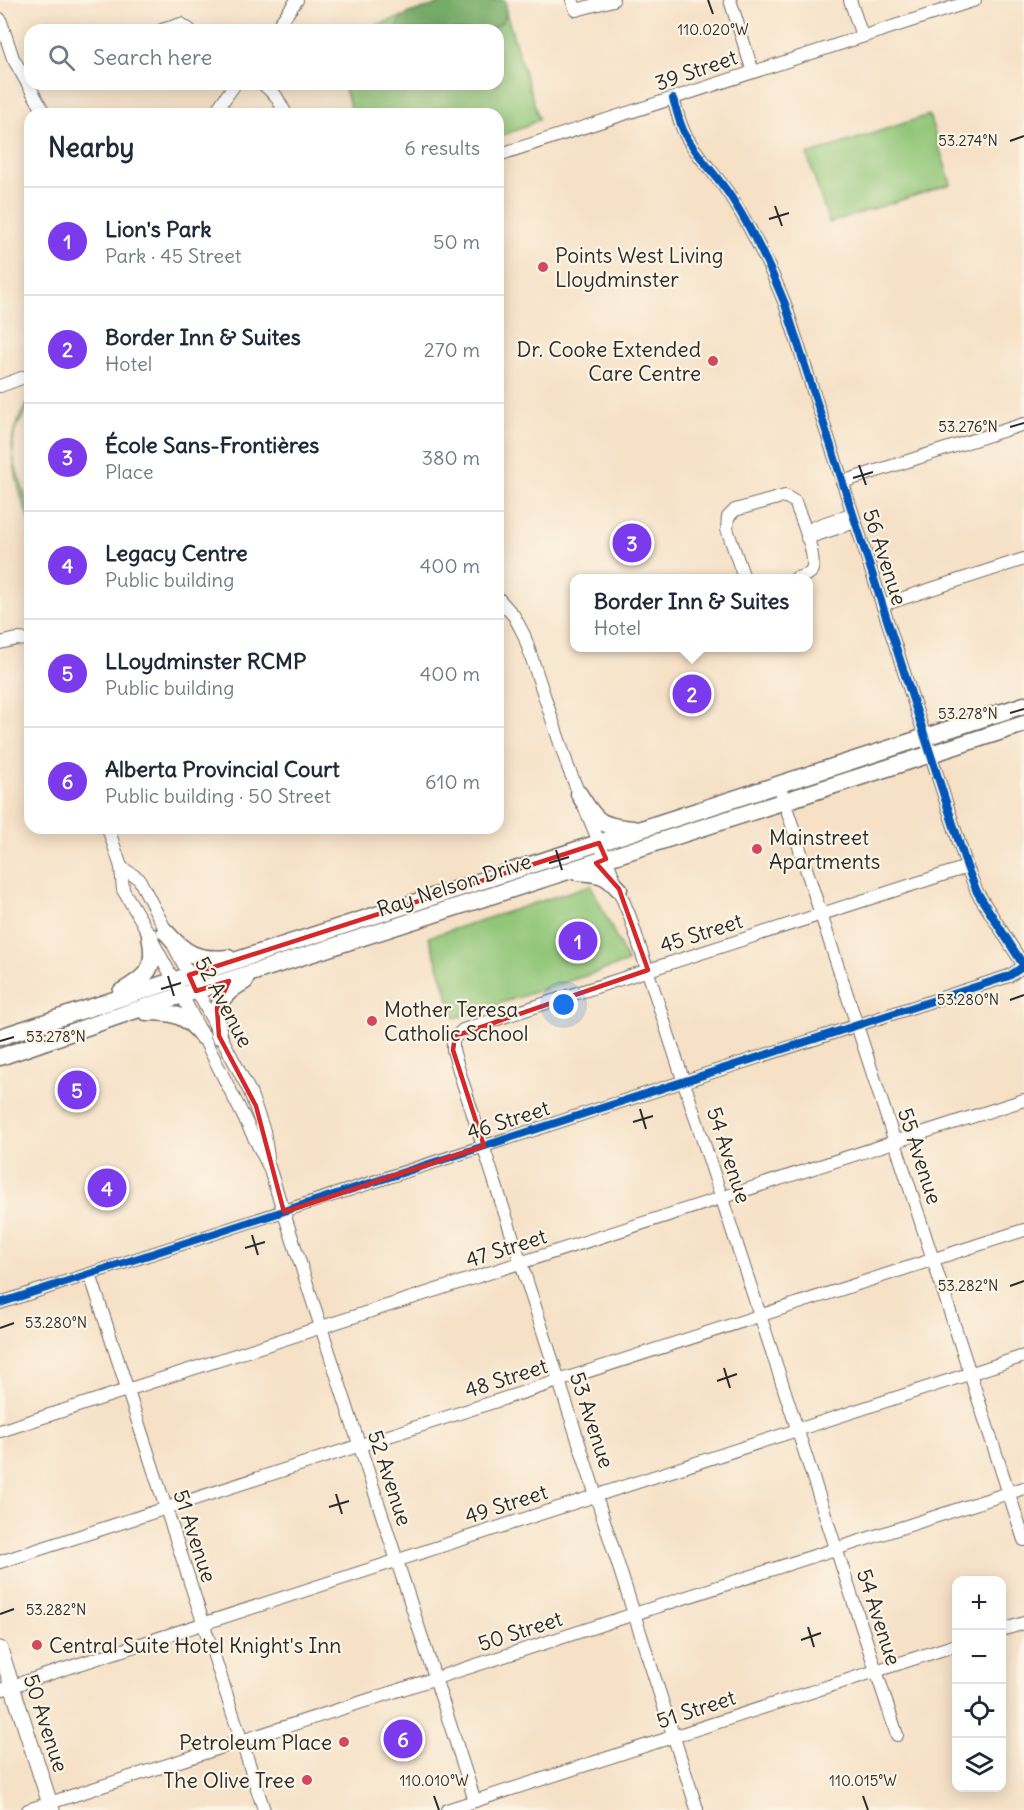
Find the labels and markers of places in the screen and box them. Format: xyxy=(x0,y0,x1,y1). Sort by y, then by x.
place label: Points West Living Lloydminster xyxy=(555,242,723,293)
marker: Points West Living Lloydminster xyxy=(536,260,550,274)
place label: Dr. Cooke Extended Care Centre xyxy=(517,336,701,387)
marker: Dr. Cooke Extended Care Centre xyxy=(706,354,720,368)
pin: 3 xyxy=(612,520,652,566)
pin: 2 xyxy=(672,672,712,716)
place label: Mainstreet Apartments xyxy=(769,824,880,875)
marker: Mainstreet Apartments xyxy=(750,842,764,856)
pin: 1 xyxy=(558,918,598,964)
place label: Mother Teresa Catholic School xyxy=(384,996,529,1047)
marker: Mother Teresa Catholic School xyxy=(365,1014,379,1028)
pin: 5 xyxy=(58,1068,97,1112)
pin: 4 xyxy=(88,1166,126,1210)
place label: Central Suite Hotel Knight's Inn xyxy=(49,1632,342,1659)
marker: Central Suite Hotel Knight's Inn xyxy=(30,1638,44,1652)
pin: 6 xyxy=(384,1716,422,1762)
place label: Petroleum Place xyxy=(179,1729,332,1756)
marker: Petroleum Place xyxy=(337,1735,351,1749)
place label: The Olive Tree xyxy=(163,1767,295,1794)
marker: The Olive Tree xyxy=(300,1773,314,1787)

